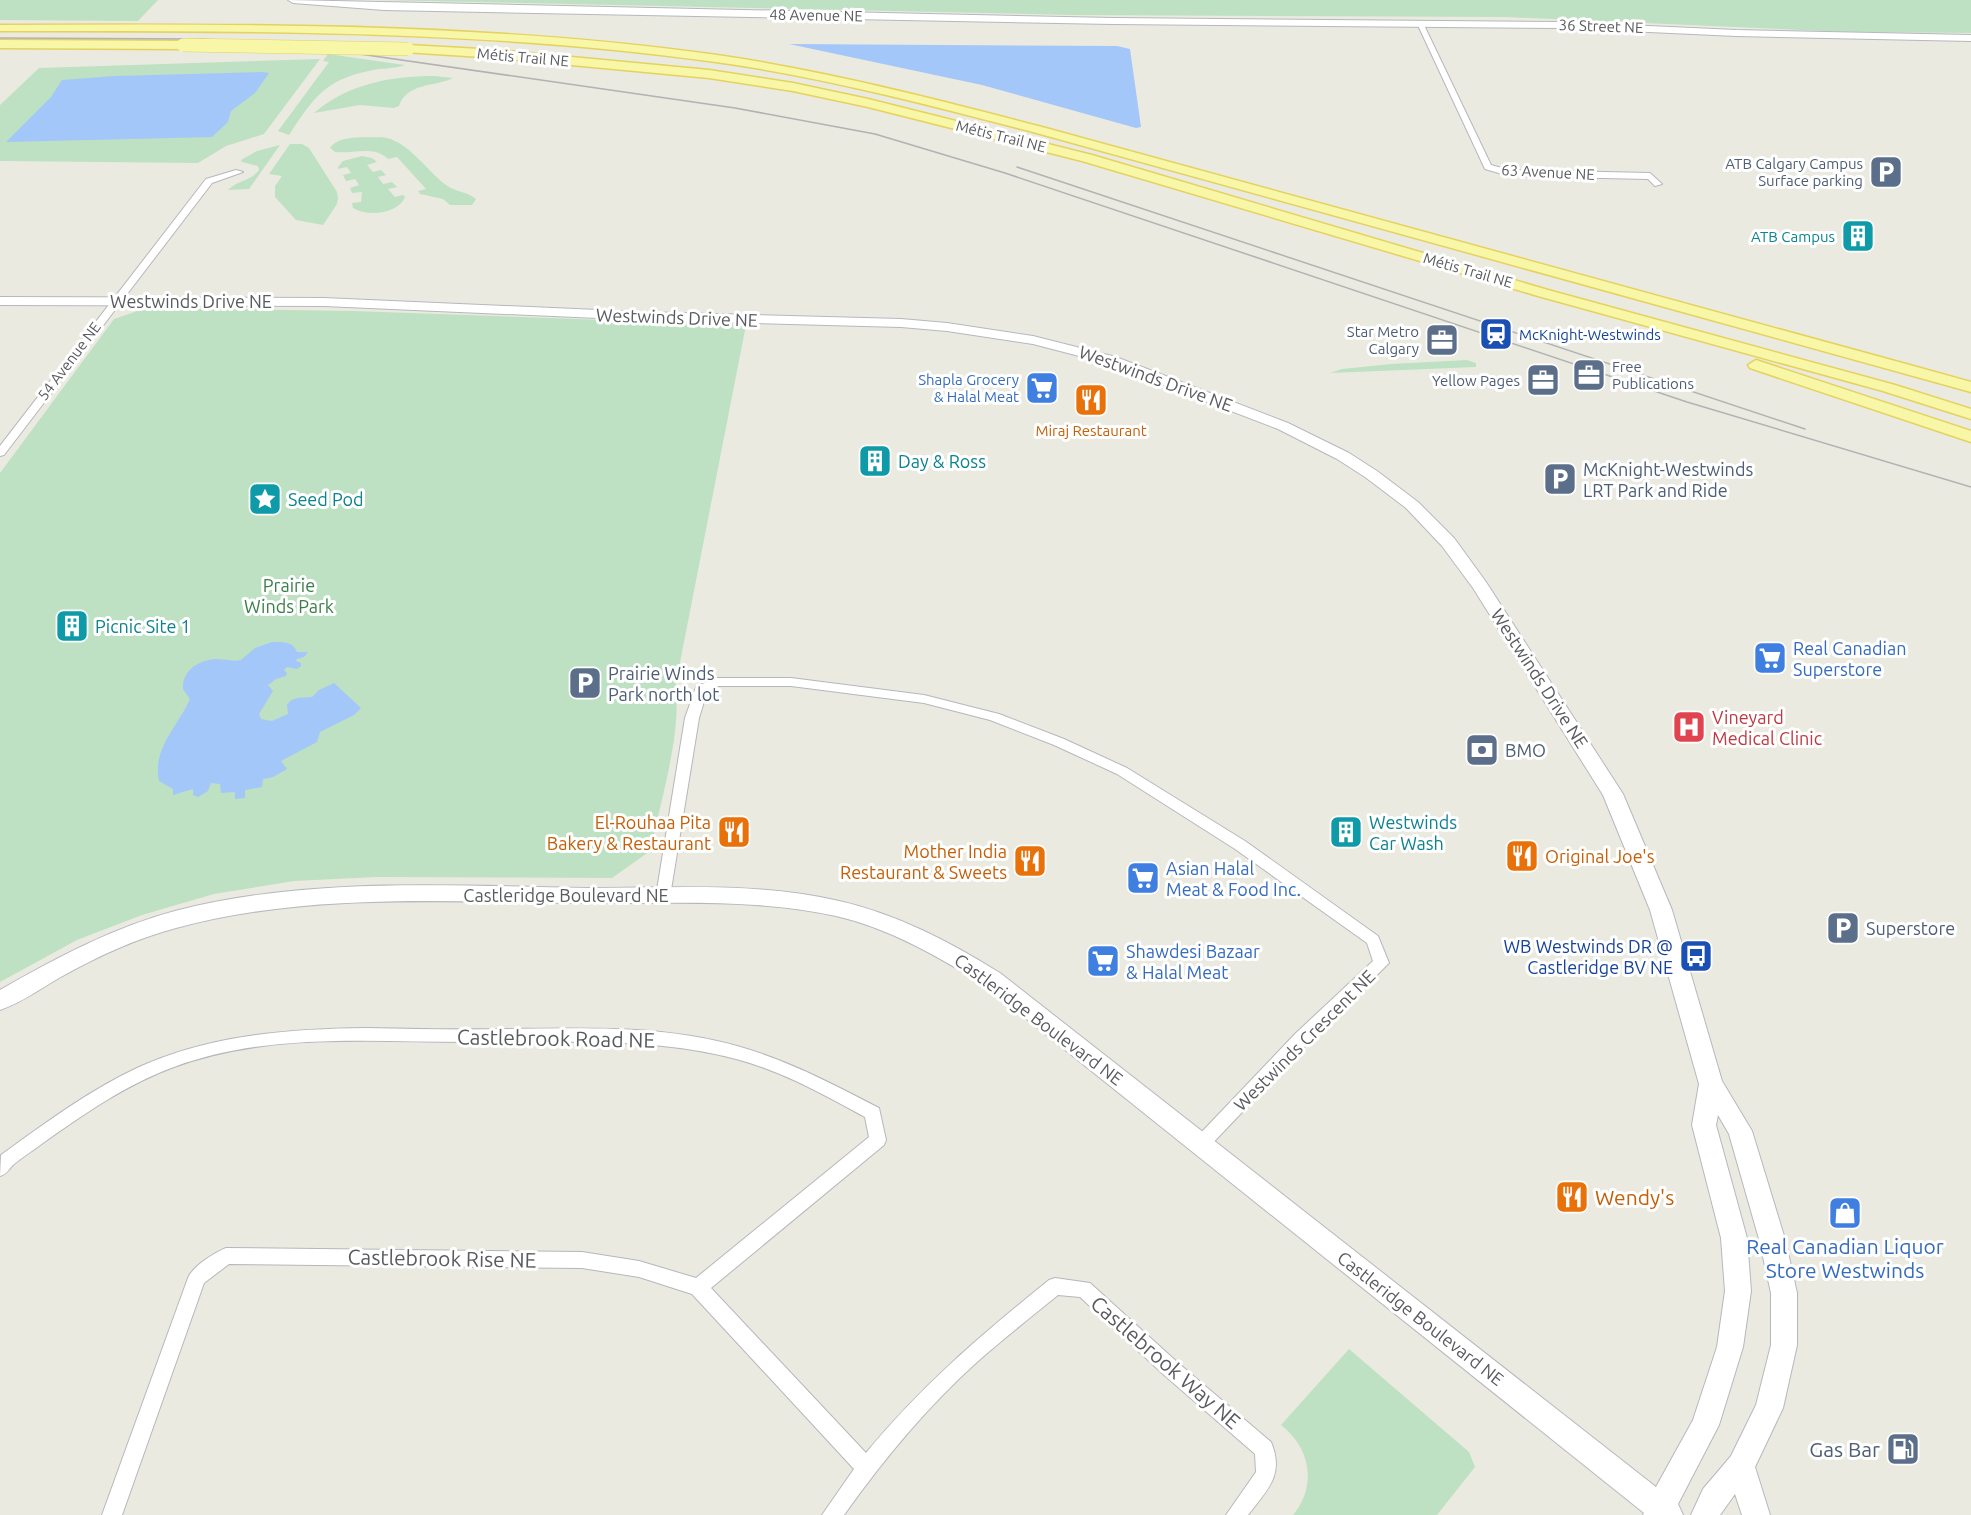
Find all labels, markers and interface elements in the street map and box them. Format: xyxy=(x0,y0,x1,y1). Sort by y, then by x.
street label: 48 Avenue NE xyxy=(769,6,863,24)
street label: 36 Street NE xyxy=(1558,16,1644,36)
street label: Métis Trail NE xyxy=(476,45,570,69)
street label: Métis Trail NE xyxy=(954,117,1048,155)
parking icon: ATB Calgary Campus Surface parking xyxy=(1868,154,1904,190)
place label: ATB Calgary Campus Surface parking xyxy=(1725,155,1863,189)
street label: 63 Avenue NE xyxy=(1501,161,1595,183)
building icon: ATB Campus xyxy=(1840,218,1876,254)
place label: ATB Campus xyxy=(1751,228,1835,245)
street label: Métis Trail NE xyxy=(1421,249,1515,291)
street label: Westwinds Drive NE xyxy=(110,291,272,311)
street label: Westwinds Drive NE xyxy=(596,304,758,330)
station icon: McKnight-Westwinds xyxy=(1478,316,1514,352)
street label: 54 Avenue NE xyxy=(34,319,104,403)
office icon: Star Metro Calgary xyxy=(1424,322,1460,358)
place label: Star Metro Calgary xyxy=(1347,323,1419,357)
place label: McKnight-Westwinds xyxy=(1519,326,1661,343)
street label: Westwinds Drive NE xyxy=(1076,341,1236,415)
office icon: Free Publications xyxy=(1571,357,1607,393)
place label: Free Publications xyxy=(1612,358,1694,392)
office icon: Yellow Pages xyxy=(1525,362,1561,398)
supermarket icon: Shapla Grocery & Halal Meat xyxy=(1024,370,1060,406)
place label: Shapla Grocery & Halal Meat xyxy=(918,371,1019,405)
place label: Yellow Pages xyxy=(1432,372,1520,389)
restaurant icon: Miraj Restaurant xyxy=(1073,382,1109,418)
place label: Miraj Restaurant xyxy=(1035,422,1147,439)
building icon: Day & Ross xyxy=(857,443,893,479)
place label: Day & Ross xyxy=(898,451,986,471)
place label: McKnight-Westwinds LRT Park and Ride xyxy=(1583,459,1753,500)
parking icon: McKnight-Westwinds LRT Park and Ride xyxy=(1542,461,1578,497)
place icon: Seed Pod xyxy=(247,481,283,517)
place label: Seed Pod xyxy=(288,489,364,509)
park label: Prairie Winds Park xyxy=(244,575,334,616)
street label: Westwinds Drive NE xyxy=(1488,605,1592,751)
building icon: Picnic Site 1 xyxy=(54,608,90,644)
place label: Picnic Site 1 xyxy=(95,616,191,636)
place label: Real Canadian Superstore xyxy=(1793,638,1906,679)
supermarket icon: Real Canadian Superstore xyxy=(1752,640,1788,676)
place label: Prairie Winds Park north lot xyxy=(608,663,719,704)
parking icon: Prairie Winds Park north lot xyxy=(567,665,603,701)
place label: Vineyard Medical Clinic xyxy=(1712,707,1822,748)
hospital icon: Vineyard Medical Clinic xyxy=(1671,709,1707,745)
bank icon: BMO xyxy=(1464,732,1500,768)
place label: BMO xyxy=(1505,740,1546,760)
place label: El-Rouhaa Pita Bakery & Restaurant xyxy=(547,812,711,853)
place label: Westwinds Car Wash xyxy=(1369,812,1457,853)
restaurant icon: El-Rouhaa Pita Bakery & Restaurant xyxy=(716,814,752,850)
building icon: Westwinds Car Wash xyxy=(1328,814,1364,850)
restaurant icon: Original Joe's xyxy=(1504,838,1540,874)
place label: Mother India Restaurant & Sweets xyxy=(840,841,1007,882)
restaurant icon: Mother India Restaurant & Sweets xyxy=(1012,843,1048,879)
place label: Original Joe's xyxy=(1545,846,1655,866)
place label: Asian Halal Meat & Food Inc. xyxy=(1166,858,1301,899)
supermarket icon: Asian Halal Meat & Food Inc. xyxy=(1125,860,1161,896)
street label: Castleridge Boulevard NE xyxy=(463,885,669,905)
parking icon: Superstore xyxy=(1825,910,1861,946)
place label: Superstore xyxy=(1866,918,1955,938)
place label: WB Westwinds DR @ Castleridge BV NE xyxy=(1503,936,1673,977)
bus stop icon: WB Westwinds DR @ Castleridge BV NE xyxy=(1678,938,1714,974)
place label: Shawdesi Bazaar & Halal Meat xyxy=(1126,941,1260,982)
supermarket icon: Shawdesi Bazaar & Halal Meat xyxy=(1085,943,1121,979)
street label: Castleridge Boulevard NE xyxy=(951,949,1127,1089)
street label: Westwinds Crescent NE xyxy=(1230,966,1378,1114)
street label: Castlebrook Road NE xyxy=(457,1024,655,1052)
restaurant icon: Wendy's xyxy=(1554,1179,1590,1215)
place label: Wendy's xyxy=(1595,1185,1674,1209)
shop icon: Real Canadian Liquor Store Westwinds xyxy=(1827,1195,1863,1231)
place label: Real Canadian Liquor Store Westwinds xyxy=(1746,1234,1944,1282)
street label: Castlebrook Rise NE xyxy=(347,1244,537,1272)
street label: Castleridge Boulevard NE xyxy=(1334,1247,1508,1389)
street label: Castlebrook Way NE xyxy=(1086,1291,1246,1433)
fuel station icon: Gas Bar xyxy=(1885,1431,1921,1467)
place label: Gas Bar xyxy=(1809,1437,1880,1461)

